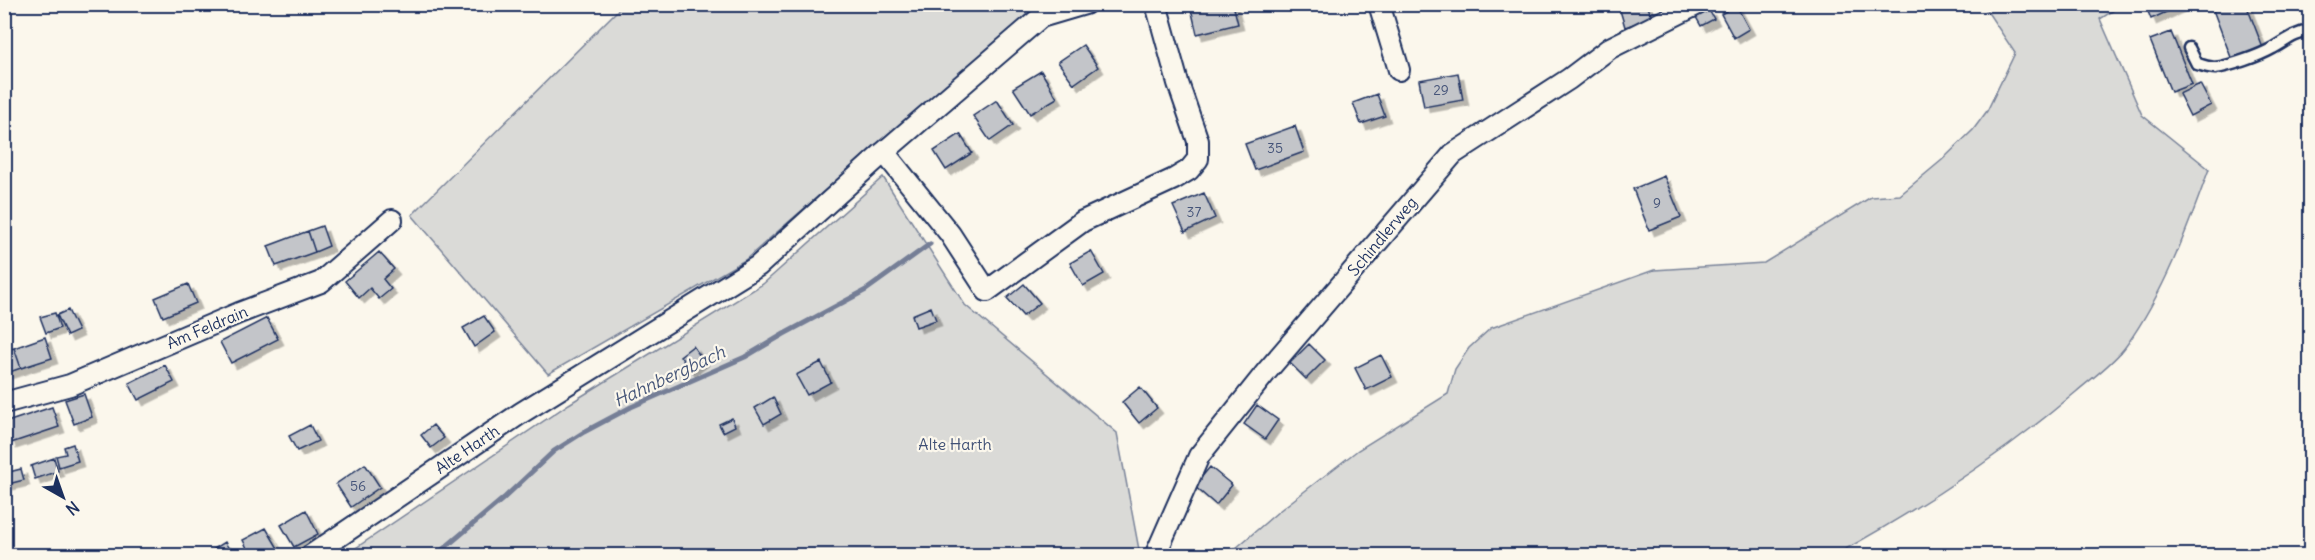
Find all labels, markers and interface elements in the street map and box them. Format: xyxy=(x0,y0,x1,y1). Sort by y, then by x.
house number: 29 xyxy=(1433,81,1449,99)
house number: 35 xyxy=(1267,139,1283,157)
street label: Schindlerweg xyxy=(1343,192,1421,280)
house number: 9 xyxy=(1653,194,1661,212)
house number: 37 xyxy=(1187,203,1202,221)
street label: Am Feldrain xyxy=(163,301,251,353)
water label: Hahnbergbach xyxy=(610,340,729,412)
street label: Alte Harth xyxy=(431,420,503,478)
park label: Alte Harth xyxy=(918,434,992,454)
north arrow xyxy=(33,467,93,527)
house number: 56 xyxy=(350,477,366,495)
text: N xyxy=(62,497,83,520)

